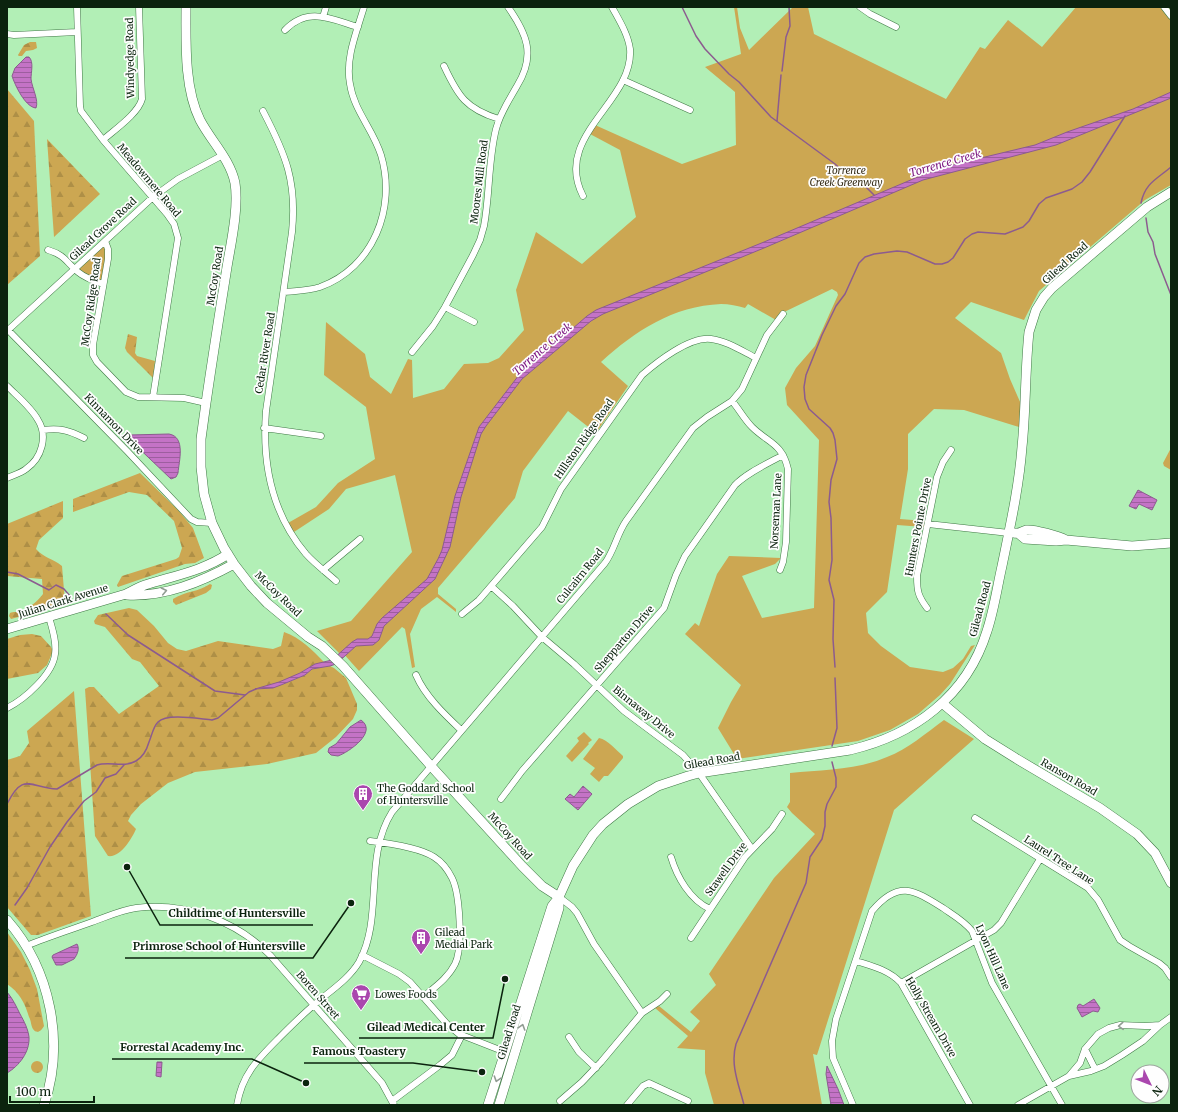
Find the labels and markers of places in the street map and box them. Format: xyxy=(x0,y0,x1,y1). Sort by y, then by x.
place label: The Goddard School of Huntersville xyxy=(377,782,474,807)
building icon: The Goddard School of Huntersville xyxy=(352,783,374,811)
callout: Childtime of Huntersville xyxy=(160,902,313,925)
place label: Gilead Medial Park xyxy=(435,926,493,951)
building icon: Gilead Medial Park xyxy=(410,927,432,955)
callout: Primrose School of Huntersville xyxy=(125,935,313,958)
supermarket icon: Lowes Foods xyxy=(350,983,372,1011)
place label: Lowes Foods xyxy=(375,988,437,1001)
callout: Gilead Medical Center xyxy=(359,1015,493,1038)
callout: Forrestal Academy Inc. xyxy=(112,1036,252,1059)
callout: Famous Toastery xyxy=(304,1040,413,1063)

